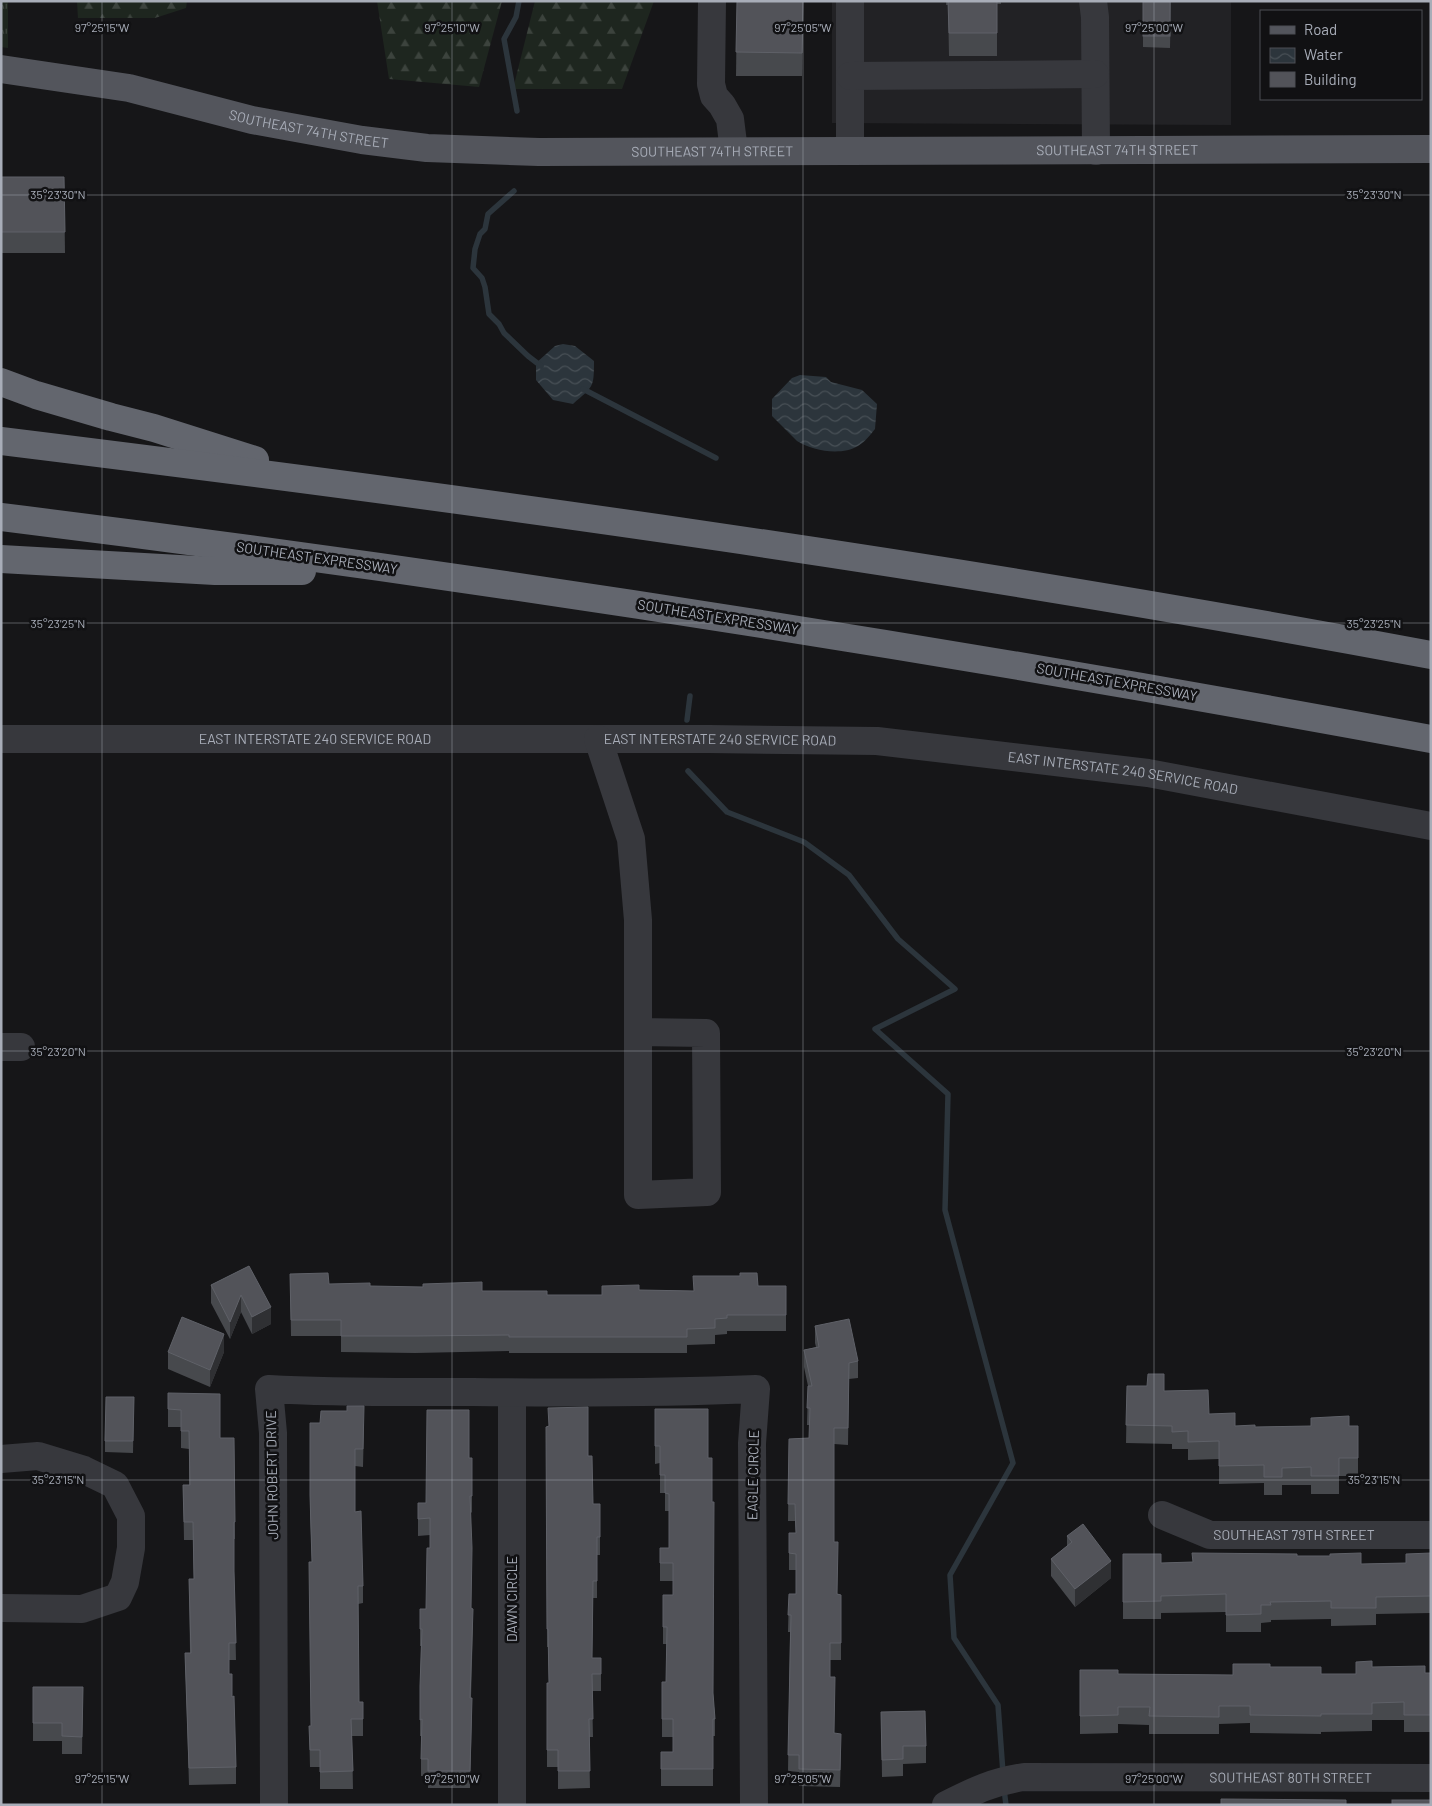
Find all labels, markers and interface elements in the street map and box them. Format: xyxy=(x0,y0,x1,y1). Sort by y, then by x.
legend xyxy=(1260,10,1422,100)
text: 97°25'15"W xyxy=(75,20,130,34)
text: 97°25'10"W xyxy=(424,20,480,34)
text: 97°25'05"W xyxy=(774,20,832,34)
text: 97°25'00"W xyxy=(1125,20,1183,34)
text: Road xyxy=(1304,20,1337,38)
text: Water xyxy=(1304,45,1343,63)
text: Building xyxy=(1304,70,1357,88)
street label: SOUTHEAST 74TH STREET xyxy=(227,105,390,151)
street label: SOUTHEAST 74TH STREET xyxy=(1036,141,1198,158)
street label: SOUTHEAST 74TH STREET xyxy=(631,142,793,160)
text: 35°23'30"N xyxy=(30,187,86,201)
text: 35°23'30"N xyxy=(1346,187,1402,201)
street label: SOUTHEAST EXPRESSWAY xyxy=(235,538,399,577)
street label: SOUTHEAST EXPRESSWAY xyxy=(636,595,800,638)
text: 35°23'25"N xyxy=(31,616,85,630)
text: 35°23'25"N xyxy=(1347,616,1401,630)
street label: SOUTHEAST EXPRESSWAY xyxy=(1035,659,1199,704)
street label: EAST INTERSTATE 240 SERVICE ROAD xyxy=(199,730,431,747)
street label: EAST INTERSTATE 240 SERVICE ROAD xyxy=(604,730,836,749)
street label: EAST INTERSTATE 240 SERVICE ROAD xyxy=(1007,748,1239,798)
text: 35°23'20"N xyxy=(30,1044,86,1058)
text: 35°23'20"N xyxy=(1346,1044,1402,1058)
street label: JOHN ROBERT DRIVE xyxy=(262,1410,281,1540)
street label: EAGLE CIRCLE xyxy=(743,1430,762,1520)
text: 35°23'15"N xyxy=(32,1472,84,1486)
text: 35°23'15"N xyxy=(1348,1472,1400,1486)
street label: SOUTHEAST 79TH STREET xyxy=(1213,1526,1375,1543)
street label: DAWN CIRCLE xyxy=(503,1556,520,1642)
street label: SOUTHEAST 80TH STREET xyxy=(1209,1768,1372,1786)
text: 97°25'15"W xyxy=(75,1771,130,1785)
text: 97°25'10"W xyxy=(424,1771,480,1785)
text: 97°25'05"W xyxy=(774,1771,832,1785)
text: 97°25'00"W xyxy=(1125,1771,1183,1785)

